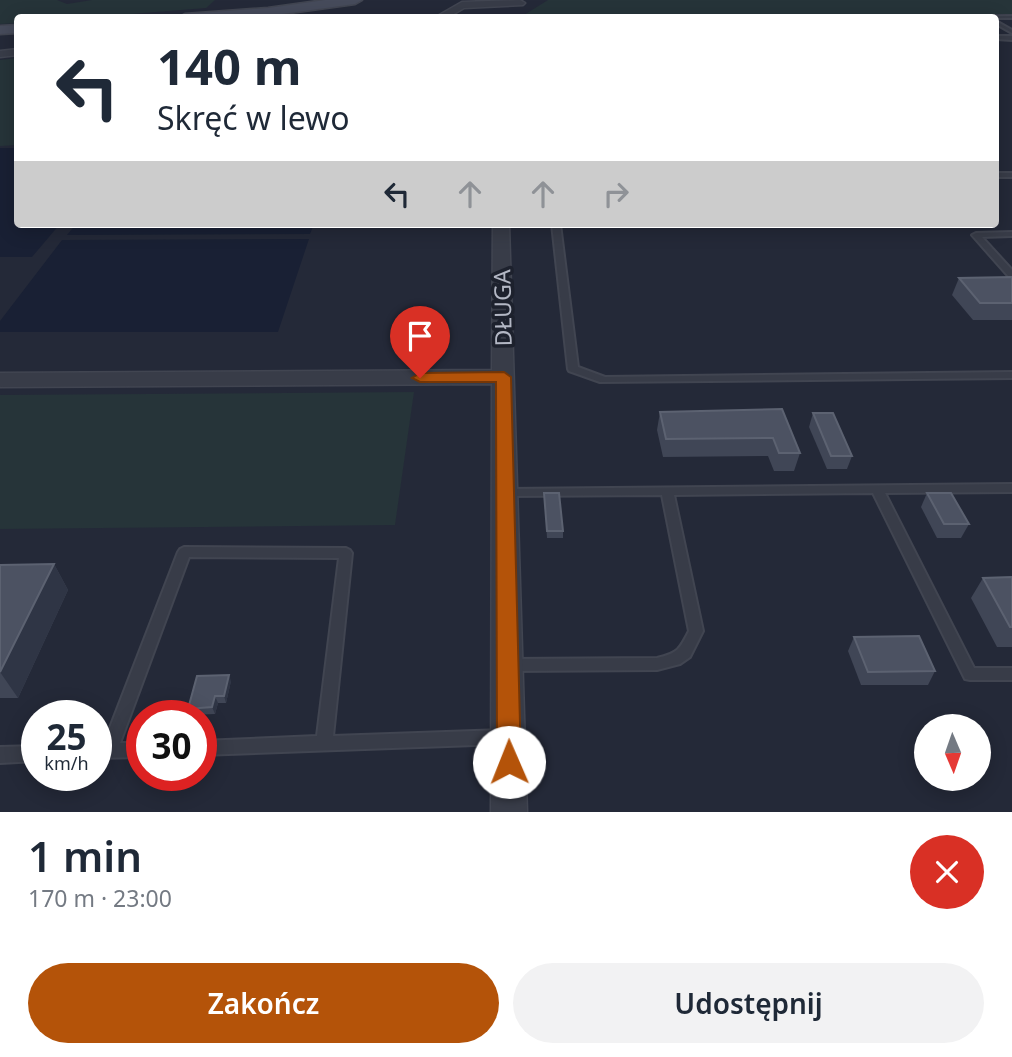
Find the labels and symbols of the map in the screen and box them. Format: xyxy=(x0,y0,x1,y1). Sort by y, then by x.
street label: DŁUGA xyxy=(485,269,519,347)
pin xyxy=(390,306,450,378)
speed limit sign: 30 xyxy=(126,700,217,791)
north arrow xyxy=(914,714,990,791)
position arrow xyxy=(472,725,546,799)

